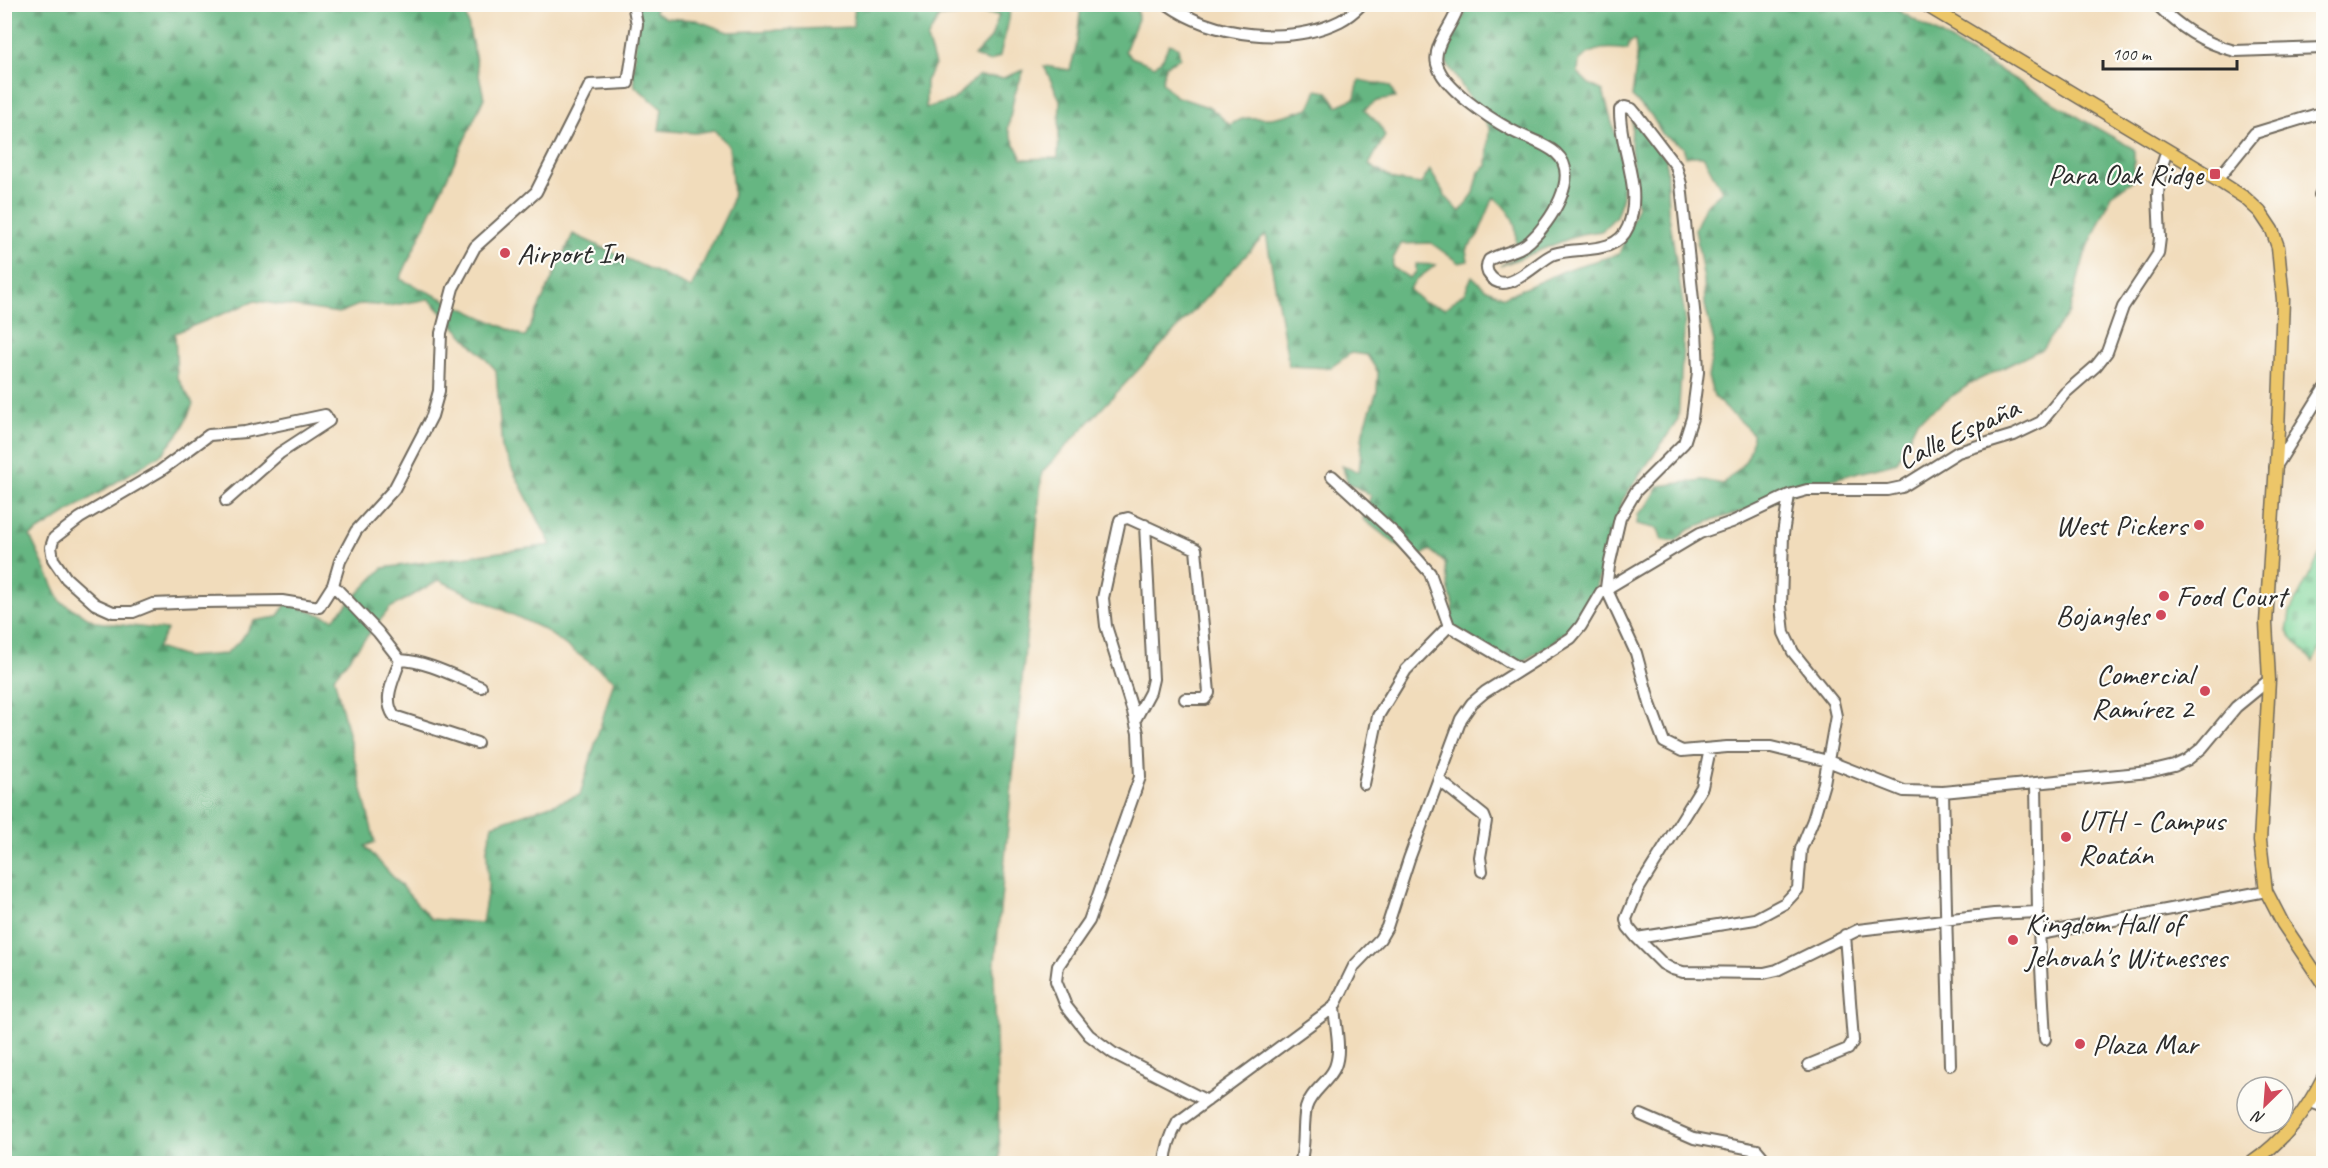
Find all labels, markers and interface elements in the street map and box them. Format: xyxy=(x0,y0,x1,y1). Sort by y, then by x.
scale bar xyxy=(2103,33,2236,71)
text: 100 m xyxy=(2112,43,2153,65)
place label: Para Oak Ridge xyxy=(2048,155,2205,193)
marker: Para Oak Ridge xyxy=(2208,167,2222,181)
place label: Airport In xyxy=(517,234,624,272)
marker: Airport In xyxy=(498,246,512,260)
street label: Calle España xyxy=(1891,387,2027,478)
place label: West Pickers xyxy=(2055,506,2190,544)
marker: West Pickers xyxy=(2192,518,2206,532)
place label: Food Court xyxy=(2176,577,2290,615)
marker: Food Court xyxy=(2157,589,2171,603)
place label: Bojangles xyxy=(2056,596,2152,634)
marker: Bojangles xyxy=(2154,608,2168,622)
place label: Comercial Ramírez 2 xyxy=(2091,655,2198,727)
marker: Comercial Ramírez 2 xyxy=(2198,684,2212,698)
place label: UTH - Campus Roatán xyxy=(2078,801,2228,873)
marker: UTH - Campus Roatán xyxy=(2059,830,2073,844)
place label: Kingdom Hall of Jehovah's Witnesses xyxy=(2023,904,2229,976)
marker: Kingdom Hall of Jehovah's Witnesses xyxy=(2006,933,2020,947)
place label: Plaza Mar xyxy=(2092,1025,2200,1063)
marker: Plaza Mar xyxy=(2073,1037,2087,1051)
north arrow xyxy=(2235,1075,2295,1135)
text: N xyxy=(2248,1105,2268,1129)

